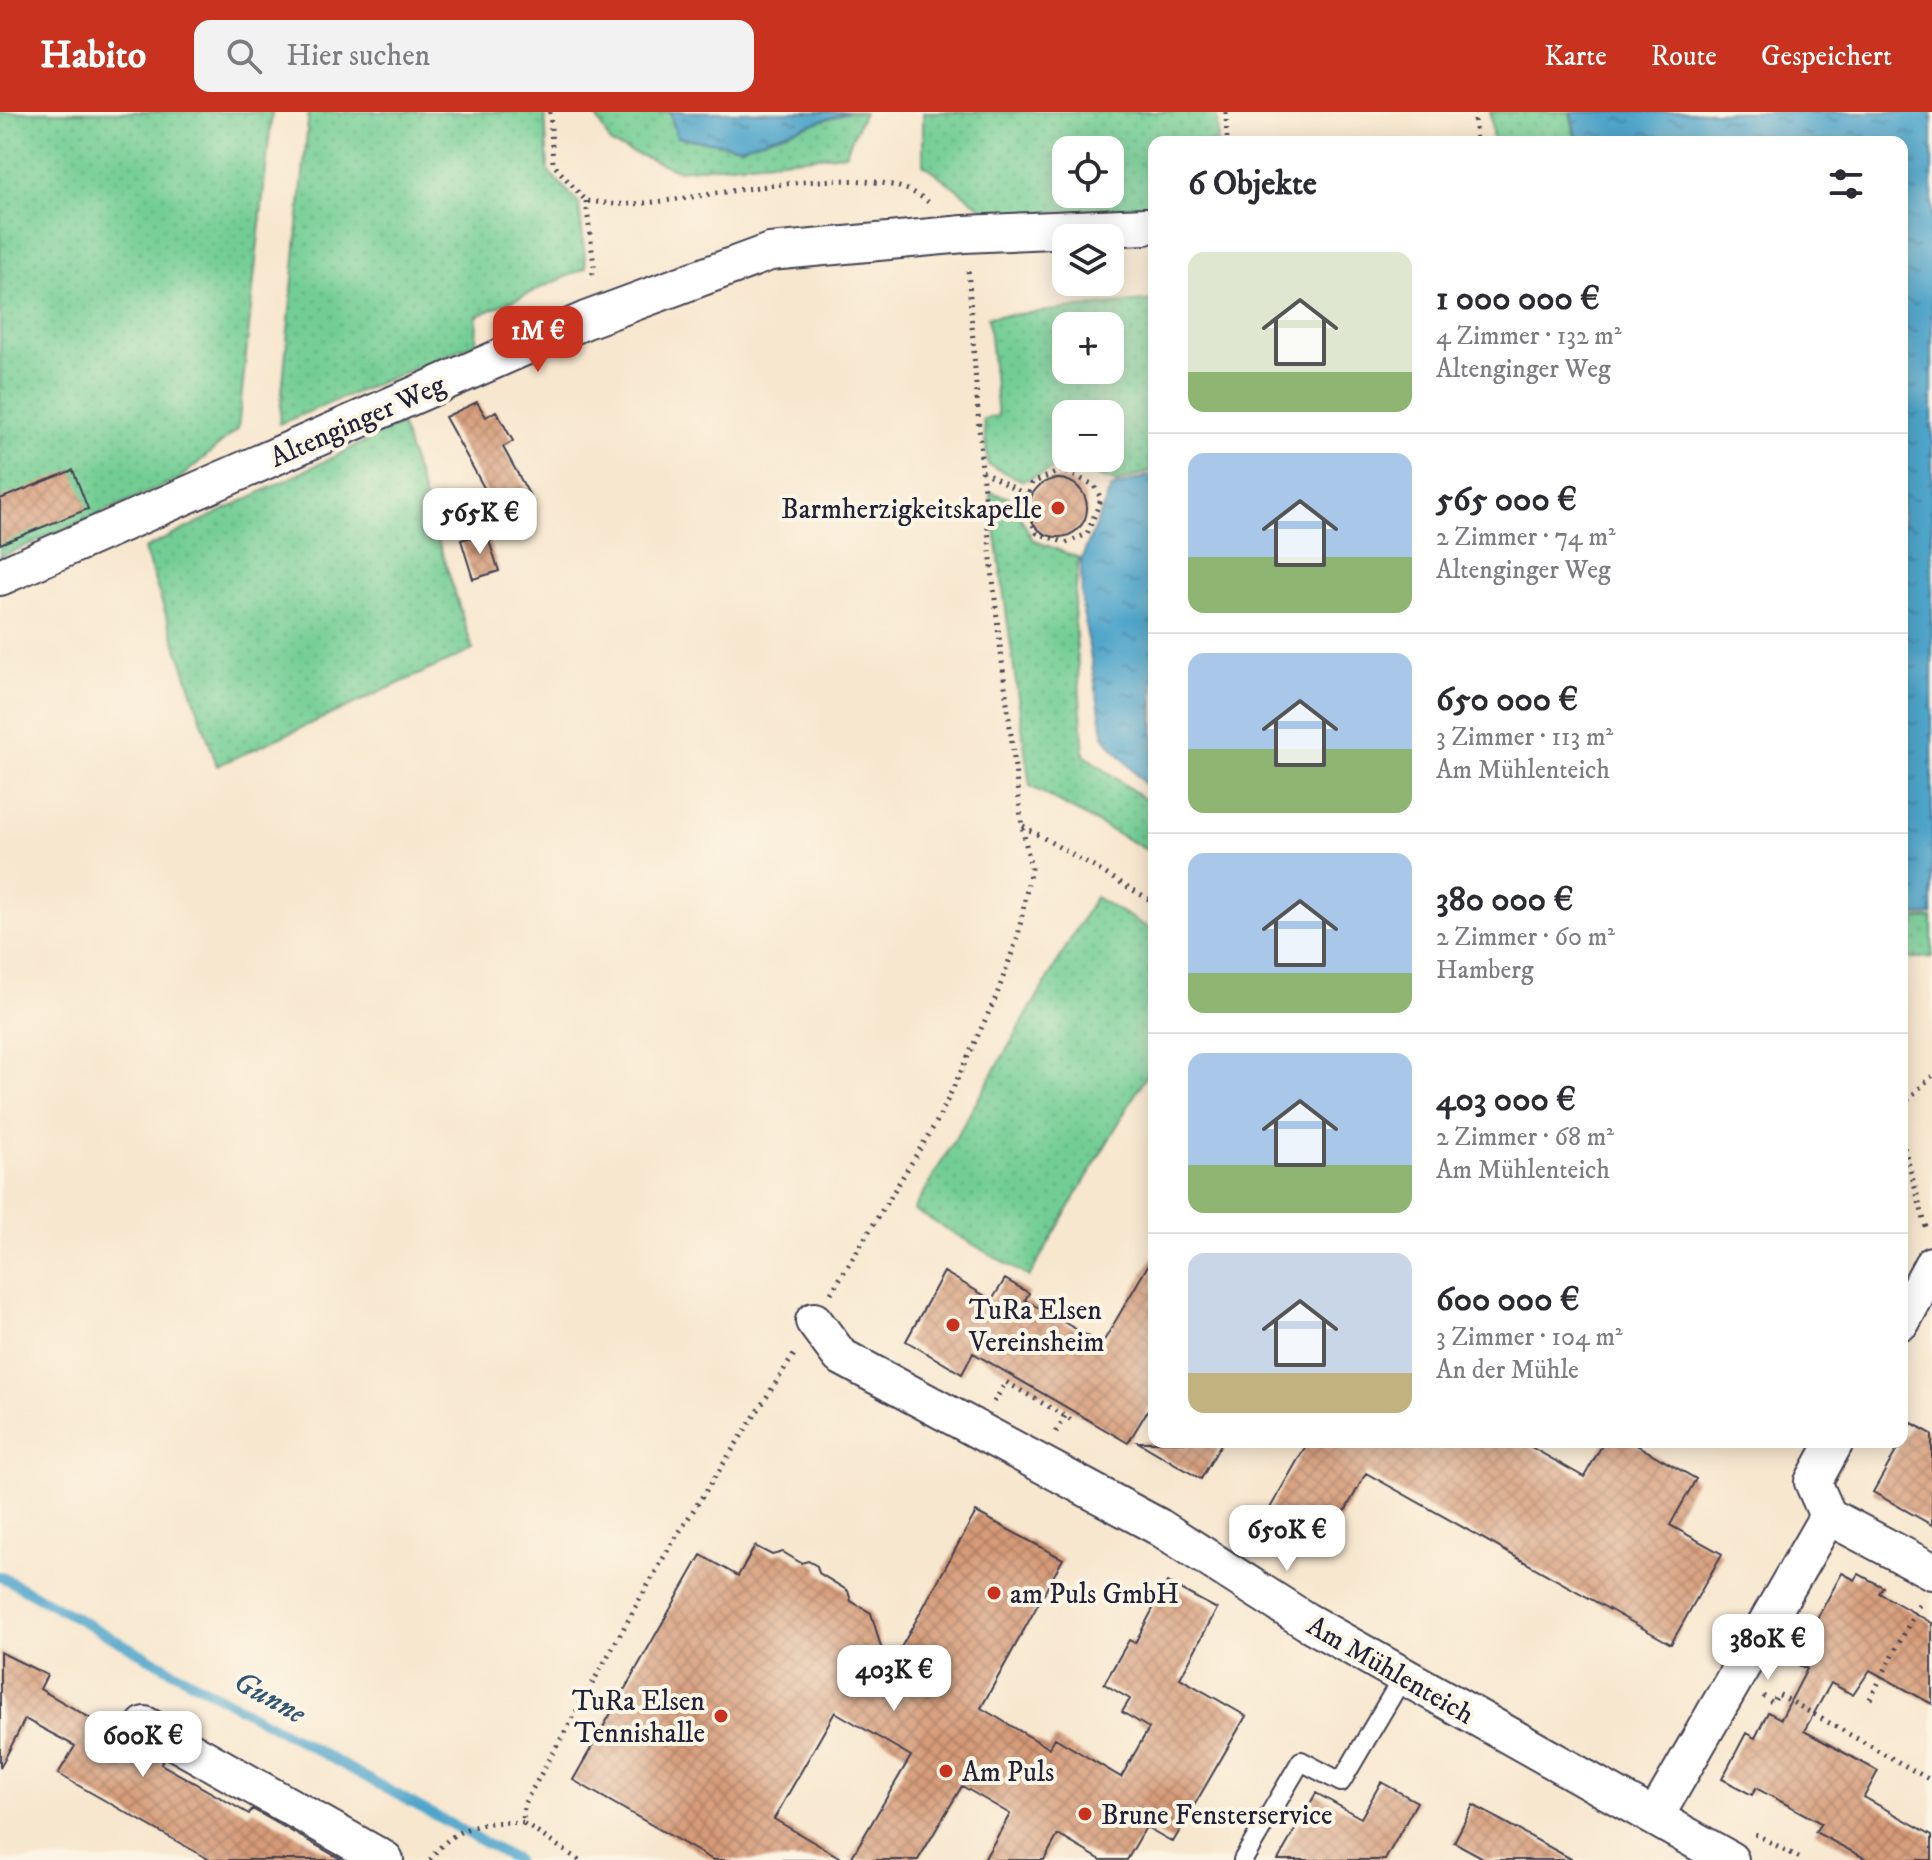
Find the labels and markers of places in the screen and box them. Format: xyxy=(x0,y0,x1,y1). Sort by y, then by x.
pin: 1M € xyxy=(491,306,585,374)
pin: 565K € xyxy=(415,488,545,556)
place label: Barmherzigkeitskapelle xyxy=(781,492,1042,527)
marker: Barmherzigkeitskapelle xyxy=(1049,499,1067,517)
place label: TuRa Elsen Vereinsheim xyxy=(968,1293,1105,1360)
marker: TuRa Elsen Vereinsheim xyxy=(944,1316,962,1334)
pin: 650K € xyxy=(1222,1505,1352,1573)
place label: am Puls GmbH xyxy=(1010,1577,1179,1612)
marker: am Puls GmbH xyxy=(985,1584,1003,1602)
pin: 380K € xyxy=(1703,1614,1833,1682)
pin: 403K € xyxy=(829,1645,959,1713)
place label: TuRa Elsen Tennishalle xyxy=(572,1684,705,1751)
marker: TuRa Elsen Tennishalle xyxy=(712,1707,730,1725)
pin: 600K € xyxy=(78,1711,208,1779)
place label: Am Puls xyxy=(962,1755,1054,1790)
marker: Am Puls xyxy=(937,1762,955,1780)
place label: Brune Fensterservice xyxy=(1101,1798,1333,1833)
marker: Brune Fensterservice xyxy=(1076,1805,1094,1823)

